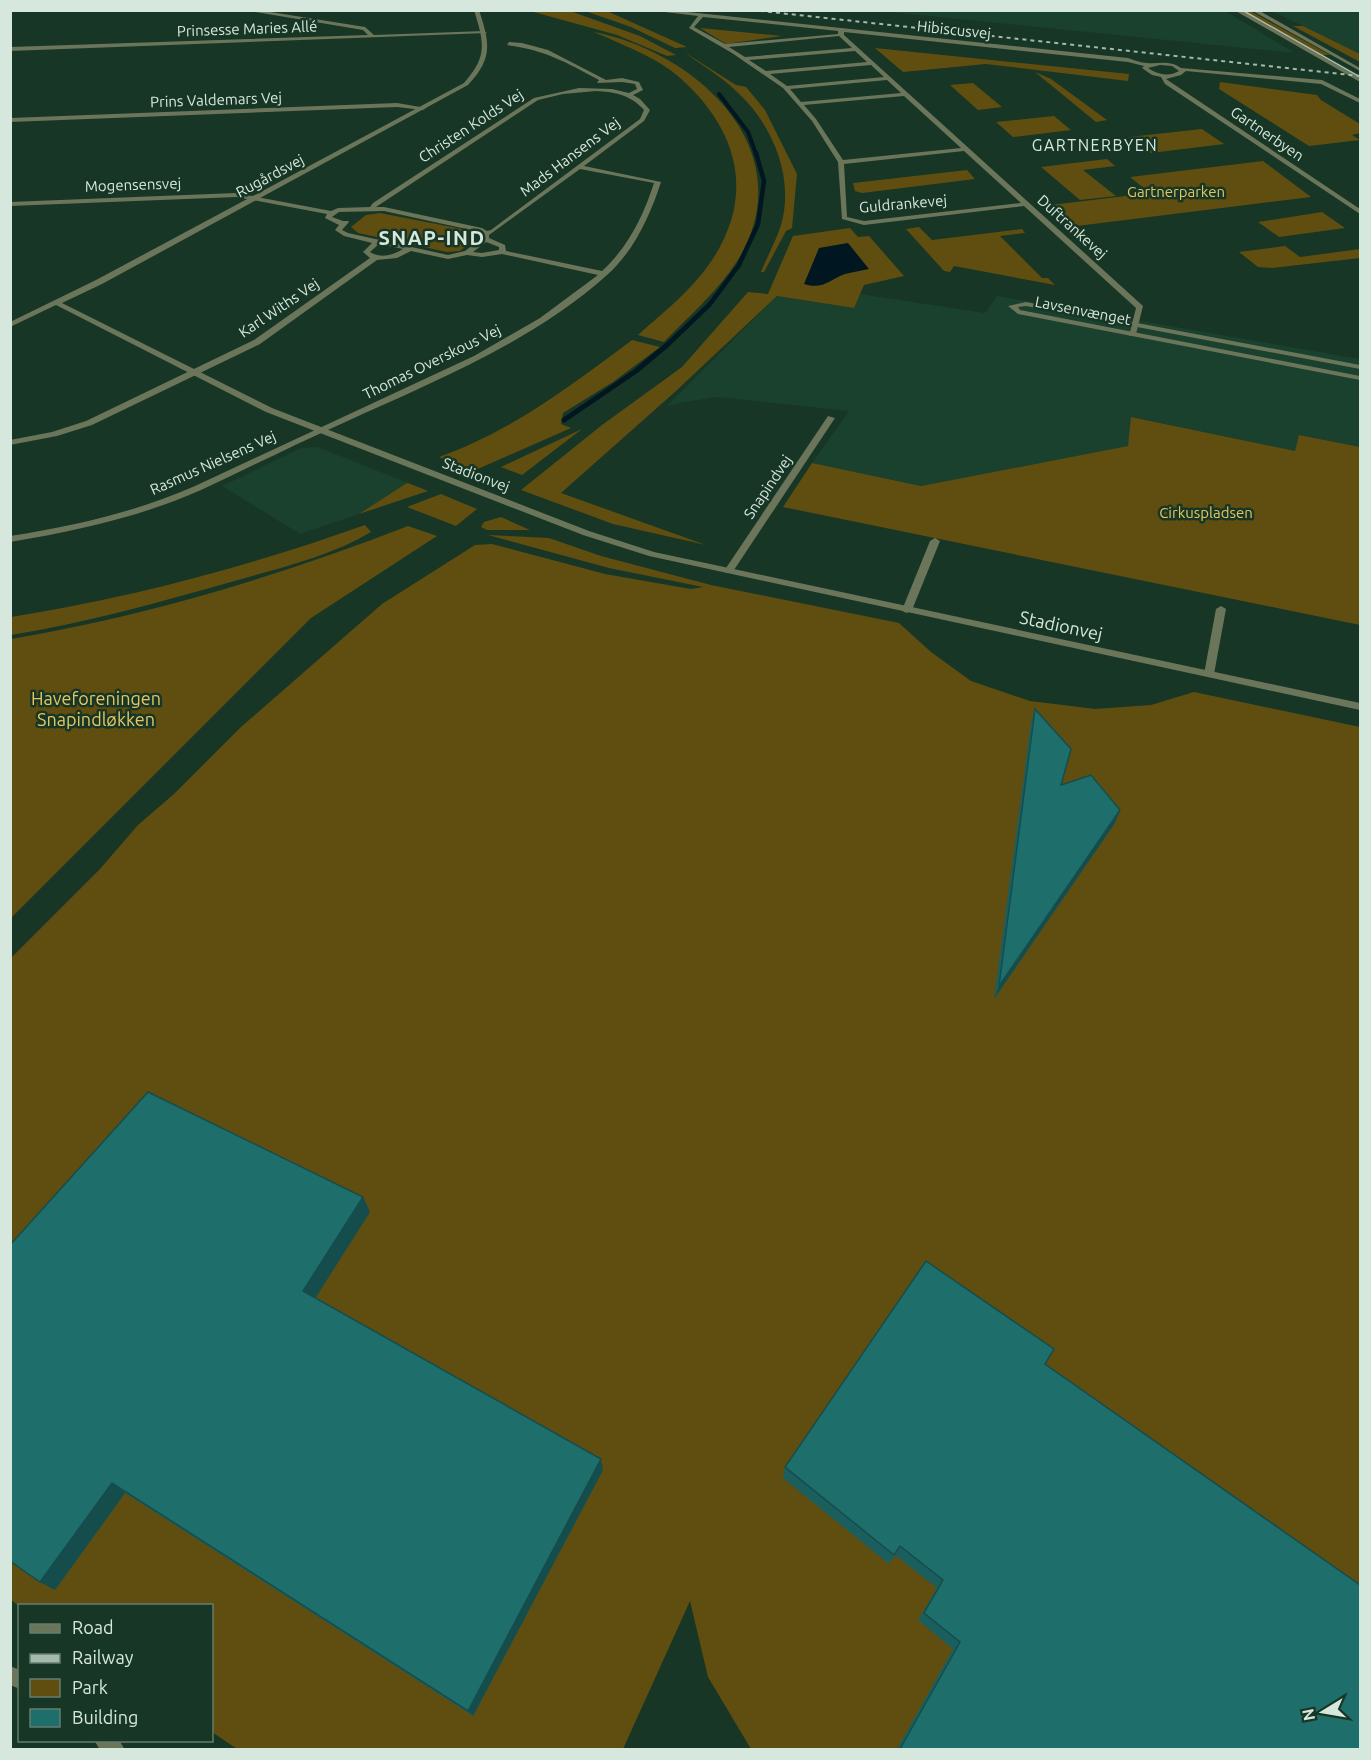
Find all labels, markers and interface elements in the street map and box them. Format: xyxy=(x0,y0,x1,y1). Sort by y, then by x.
street label: Hibiscusvej xyxy=(916,17,992,42)
street label: Prinsesse Maries Allé xyxy=(176,18,318,39)
street label: Christen Kolds Vej xyxy=(415,85,526,166)
street label: Prins Valdemars Vej xyxy=(150,89,282,110)
street label: Gartnerbyen xyxy=(1227,103,1307,164)
street label: Mads Hansens Vej xyxy=(517,114,623,200)
district label: GARTNERBYEN xyxy=(1032,136,1158,154)
street label: Rugårdsvej xyxy=(233,151,307,201)
street label: Mogensensvej xyxy=(85,174,181,195)
park label: Gartnerparken xyxy=(1127,183,1225,200)
street label: Guldrankevej xyxy=(858,191,948,216)
street label: Duftrankevej xyxy=(1034,191,1111,262)
district label: SNAP-IND xyxy=(378,226,486,249)
street label: Karl Withs Vej xyxy=(235,275,322,341)
street label: Lavsenvænget xyxy=(1034,293,1133,328)
street label: Thomas Overskous Vej xyxy=(360,321,503,402)
street label: Rasmus Nielsens Vej xyxy=(147,427,278,498)
street label: Snapindvej xyxy=(740,452,795,522)
street label: Stadionvej xyxy=(440,454,512,495)
park label: Cirkuspladsen xyxy=(1159,504,1253,521)
street label: Stadionvej xyxy=(1018,606,1105,644)
park label: Haveforeningen Snapindløkken xyxy=(31,688,161,729)
legend xyxy=(18,1604,213,1742)
text: Road xyxy=(72,1617,114,1637)
text: Railway xyxy=(72,1647,134,1667)
text: Park xyxy=(72,1677,108,1697)
north arrow xyxy=(1293,1682,1353,1742)
text: Building xyxy=(72,1707,138,1727)
text: N xyxy=(1298,1707,1318,1722)

